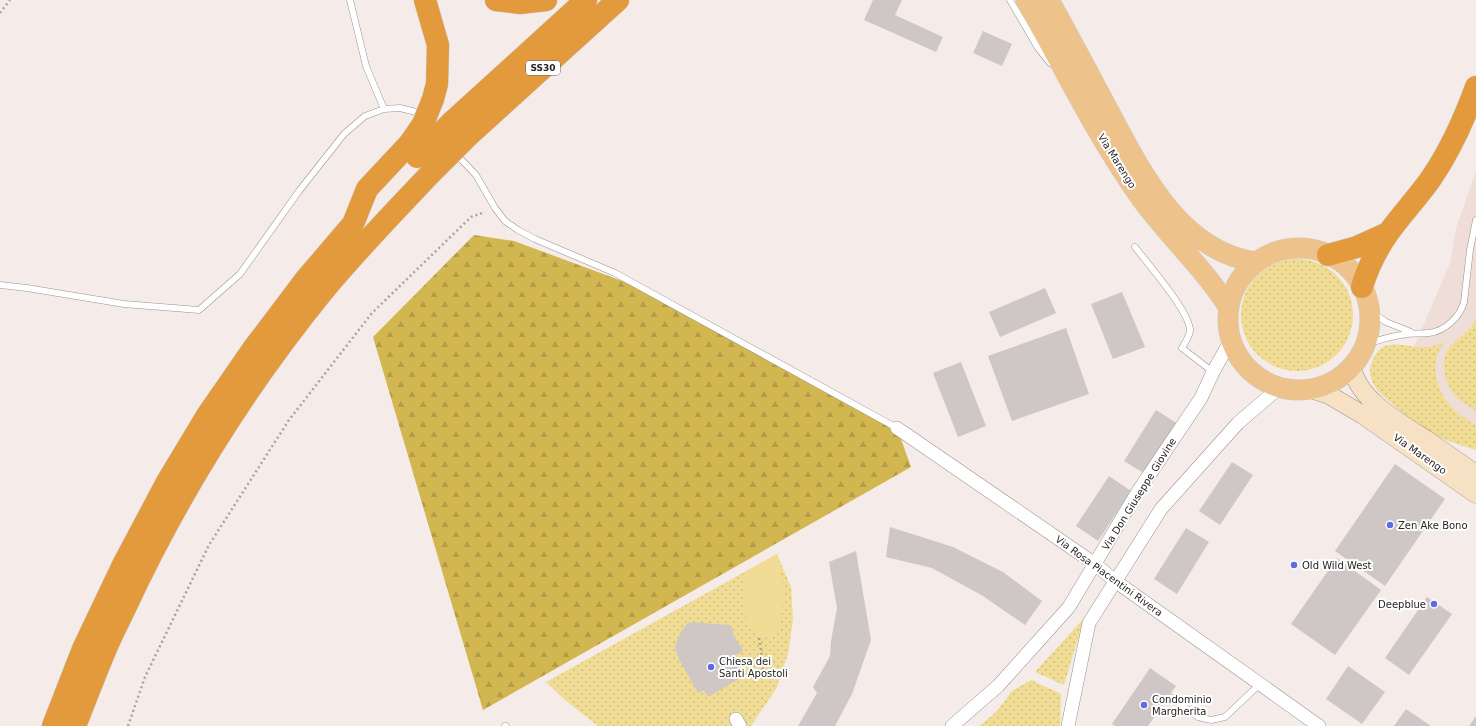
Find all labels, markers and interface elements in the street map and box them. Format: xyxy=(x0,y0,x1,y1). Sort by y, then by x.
road number: SS30 xyxy=(526,61,560,75)
street label: Via Marengo xyxy=(1096,132,1138,190)
street label: Via Marengo xyxy=(1391,432,1449,476)
street label: Via Don Giuseppe Giovine xyxy=(1100,436,1178,552)
marker: Zen Ake Bono xyxy=(1385,520,1395,530)
place label: Zen Ake Bono xyxy=(1398,520,1468,531)
street label: Via Rosa Piacentini Rivera xyxy=(1053,533,1165,619)
marker: Old Wild West xyxy=(1289,560,1299,570)
place label: Old Wild West xyxy=(1302,560,1372,571)
place label: Deepblue xyxy=(1378,599,1426,610)
marker: Deepblue xyxy=(1429,599,1439,609)
place label: Chiesa dei Santi Apostoli xyxy=(719,656,788,679)
marker: Chiesa dei Santi Apostoli xyxy=(706,662,716,672)
place label: Condominio Margherita xyxy=(1152,694,1212,717)
marker: Condominio Margherita xyxy=(1139,700,1149,710)

